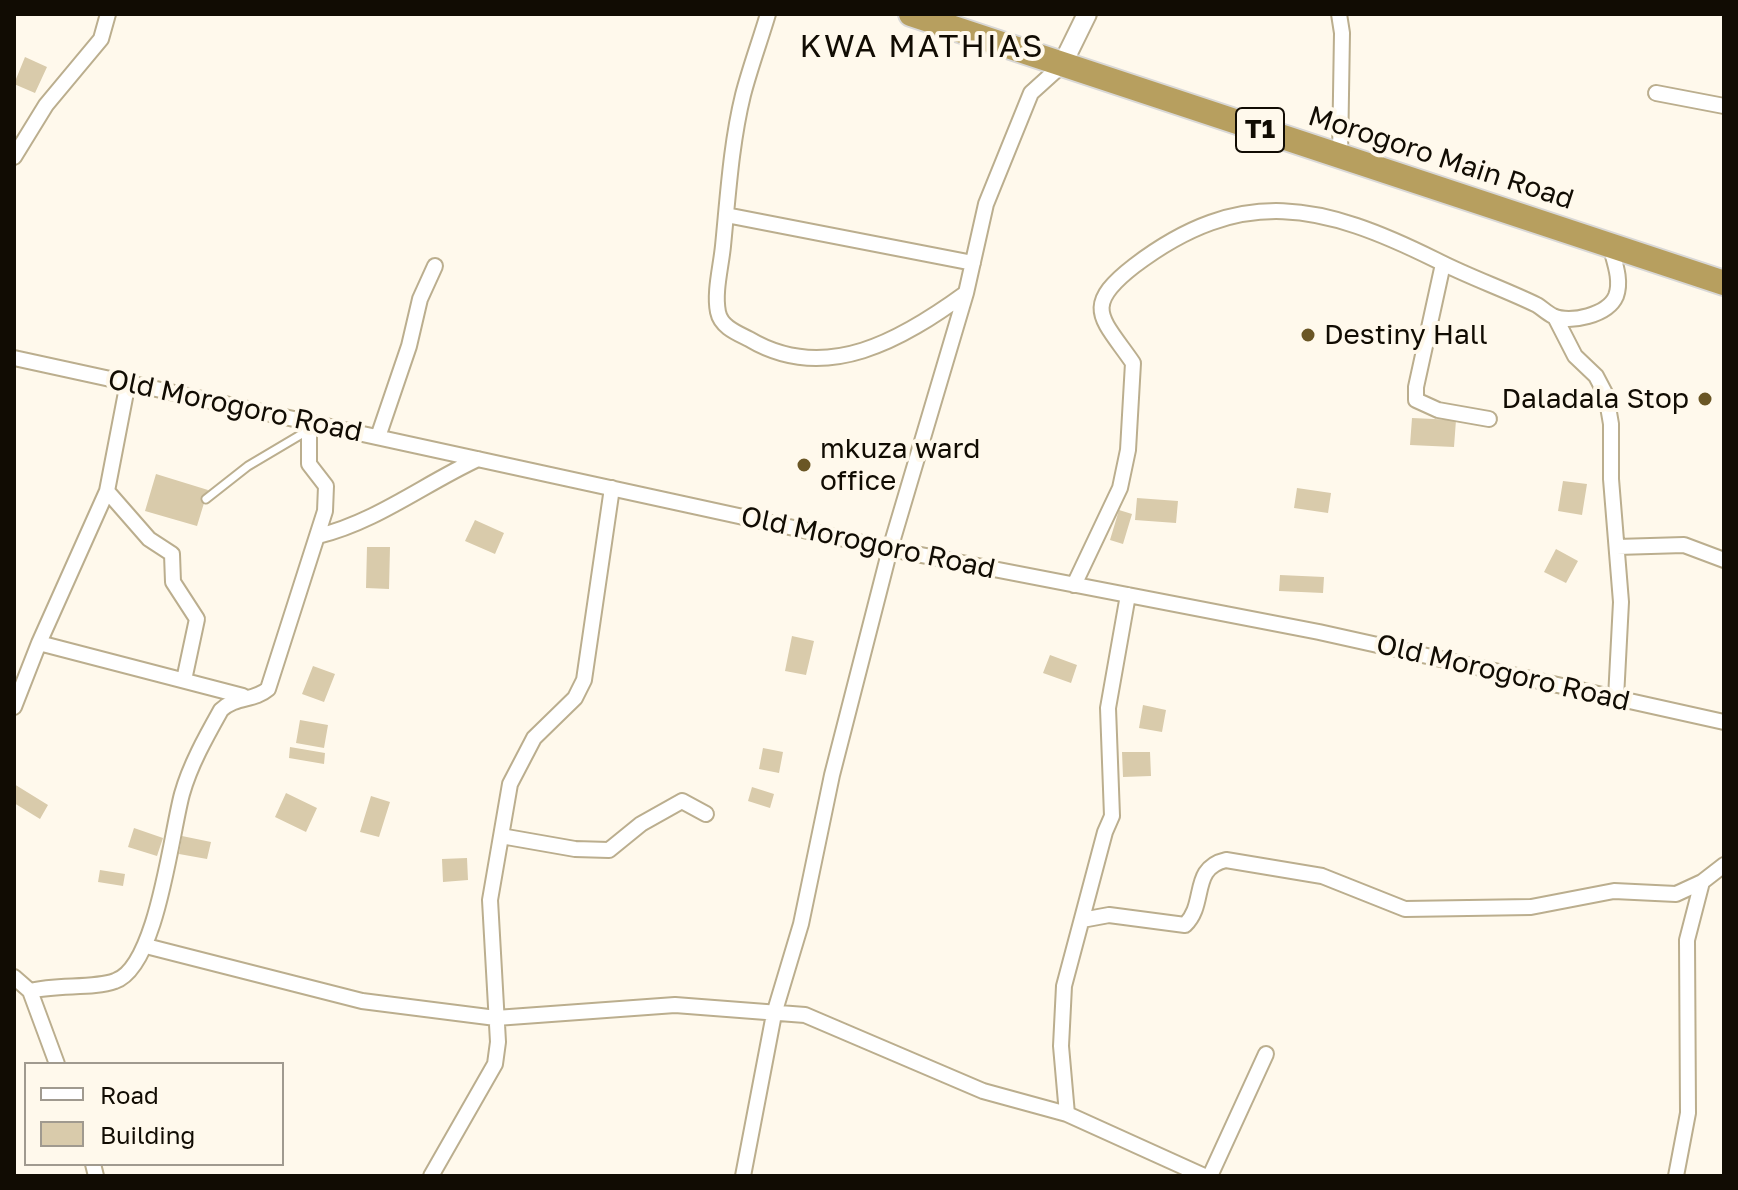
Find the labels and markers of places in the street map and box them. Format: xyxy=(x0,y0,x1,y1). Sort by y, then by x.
place label: Destiny Hall xyxy=(1324,318,1488,352)
marker: Destiny Hall xyxy=(1299,326,1317,344)
place label: Daladala Stop xyxy=(1501,382,1689,416)
marker: Daladala Stop xyxy=(1696,390,1714,408)
place label: mkuza ward office xyxy=(820,432,980,498)
marker: mkuza ward office xyxy=(795,456,813,474)

